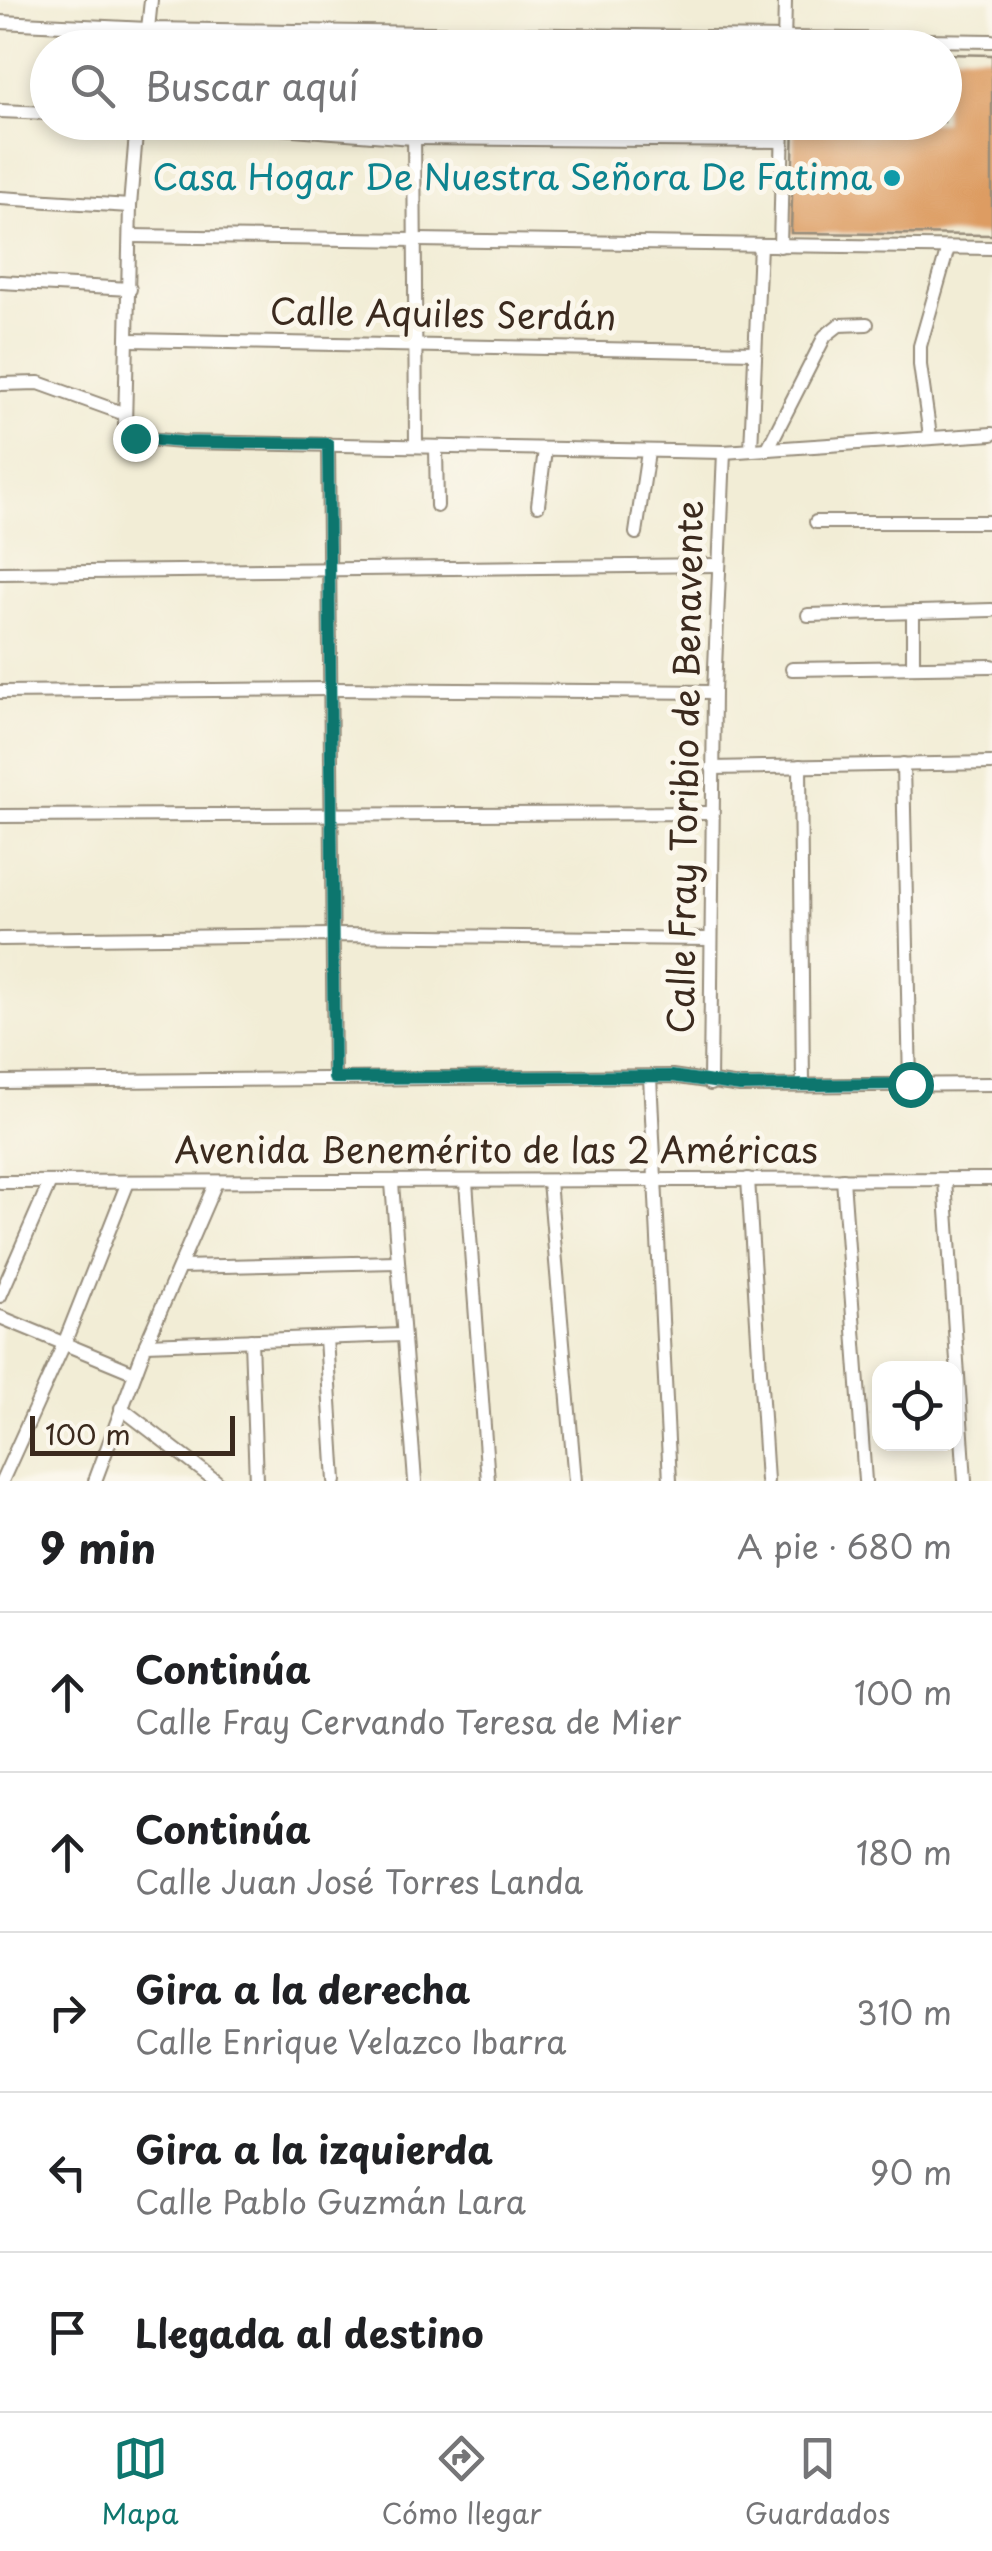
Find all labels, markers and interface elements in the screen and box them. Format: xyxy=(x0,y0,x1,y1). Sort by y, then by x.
search box xyxy=(30,30,962,140)
text: Buscar aquí xyxy=(145,57,359,114)
icon: search xyxy=(65,58,120,113)
place label: Casa Hogar De Nuestra Señora De Fatima xyxy=(152,149,872,202)
marker: Casa Hogar De Nuestra Señora De Fatima xyxy=(881,167,903,189)
street label: Calle Aquiles Serdán xyxy=(269,283,617,342)
route end xyxy=(113,416,159,462)
street label: Calle Fray Toribio de Benavente xyxy=(652,500,715,1034)
route start xyxy=(888,1062,934,1108)
street label: Avenida Benemérito de las 2 Américas xyxy=(174,1122,818,1175)
map controls xyxy=(872,1361,962,1451)
button: locate xyxy=(872,1361,962,1451)
scale bar xyxy=(30,1411,235,1456)
text: 100 m xyxy=(45,1412,131,1455)
text: 9 min xyxy=(40,1515,156,1578)
text: A pie · 680 m xyxy=(737,1522,952,1570)
text: Continúa xyxy=(135,1640,311,1697)
icon: ahead xyxy=(40,1665,95,1720)
text: 100 m xyxy=(854,1668,952,1716)
text: Calle Fray Cervando Teresa de Mier xyxy=(135,1697,681,1745)
text: Continúa xyxy=(135,1800,311,1857)
icon: ahead xyxy=(40,1825,95,1880)
text: 180 m xyxy=(856,1828,952,1876)
text: Calle Juan José Torres Landa xyxy=(135,1857,583,1905)
text: Gira a la derecha xyxy=(135,1960,470,2017)
icon: right xyxy=(40,1985,95,2040)
text: 310 m xyxy=(856,1988,952,2036)
text: Calle Enrique Velazco Ibarra xyxy=(135,2017,566,2065)
text: Gira a la izquierda xyxy=(135,2120,493,2177)
icon: left xyxy=(40,2145,95,2200)
text: 90 m xyxy=(870,2148,952,2196)
text: Calle Pablo Guzmán Lara xyxy=(135,2177,526,2225)
text: Llegada al destino xyxy=(135,2304,484,2361)
icon: arrive xyxy=(40,2305,95,2360)
tab: Mapa xyxy=(102,2431,179,2534)
tab: Cómo llegar xyxy=(382,2431,542,2534)
tab: Guardados xyxy=(745,2431,890,2534)

